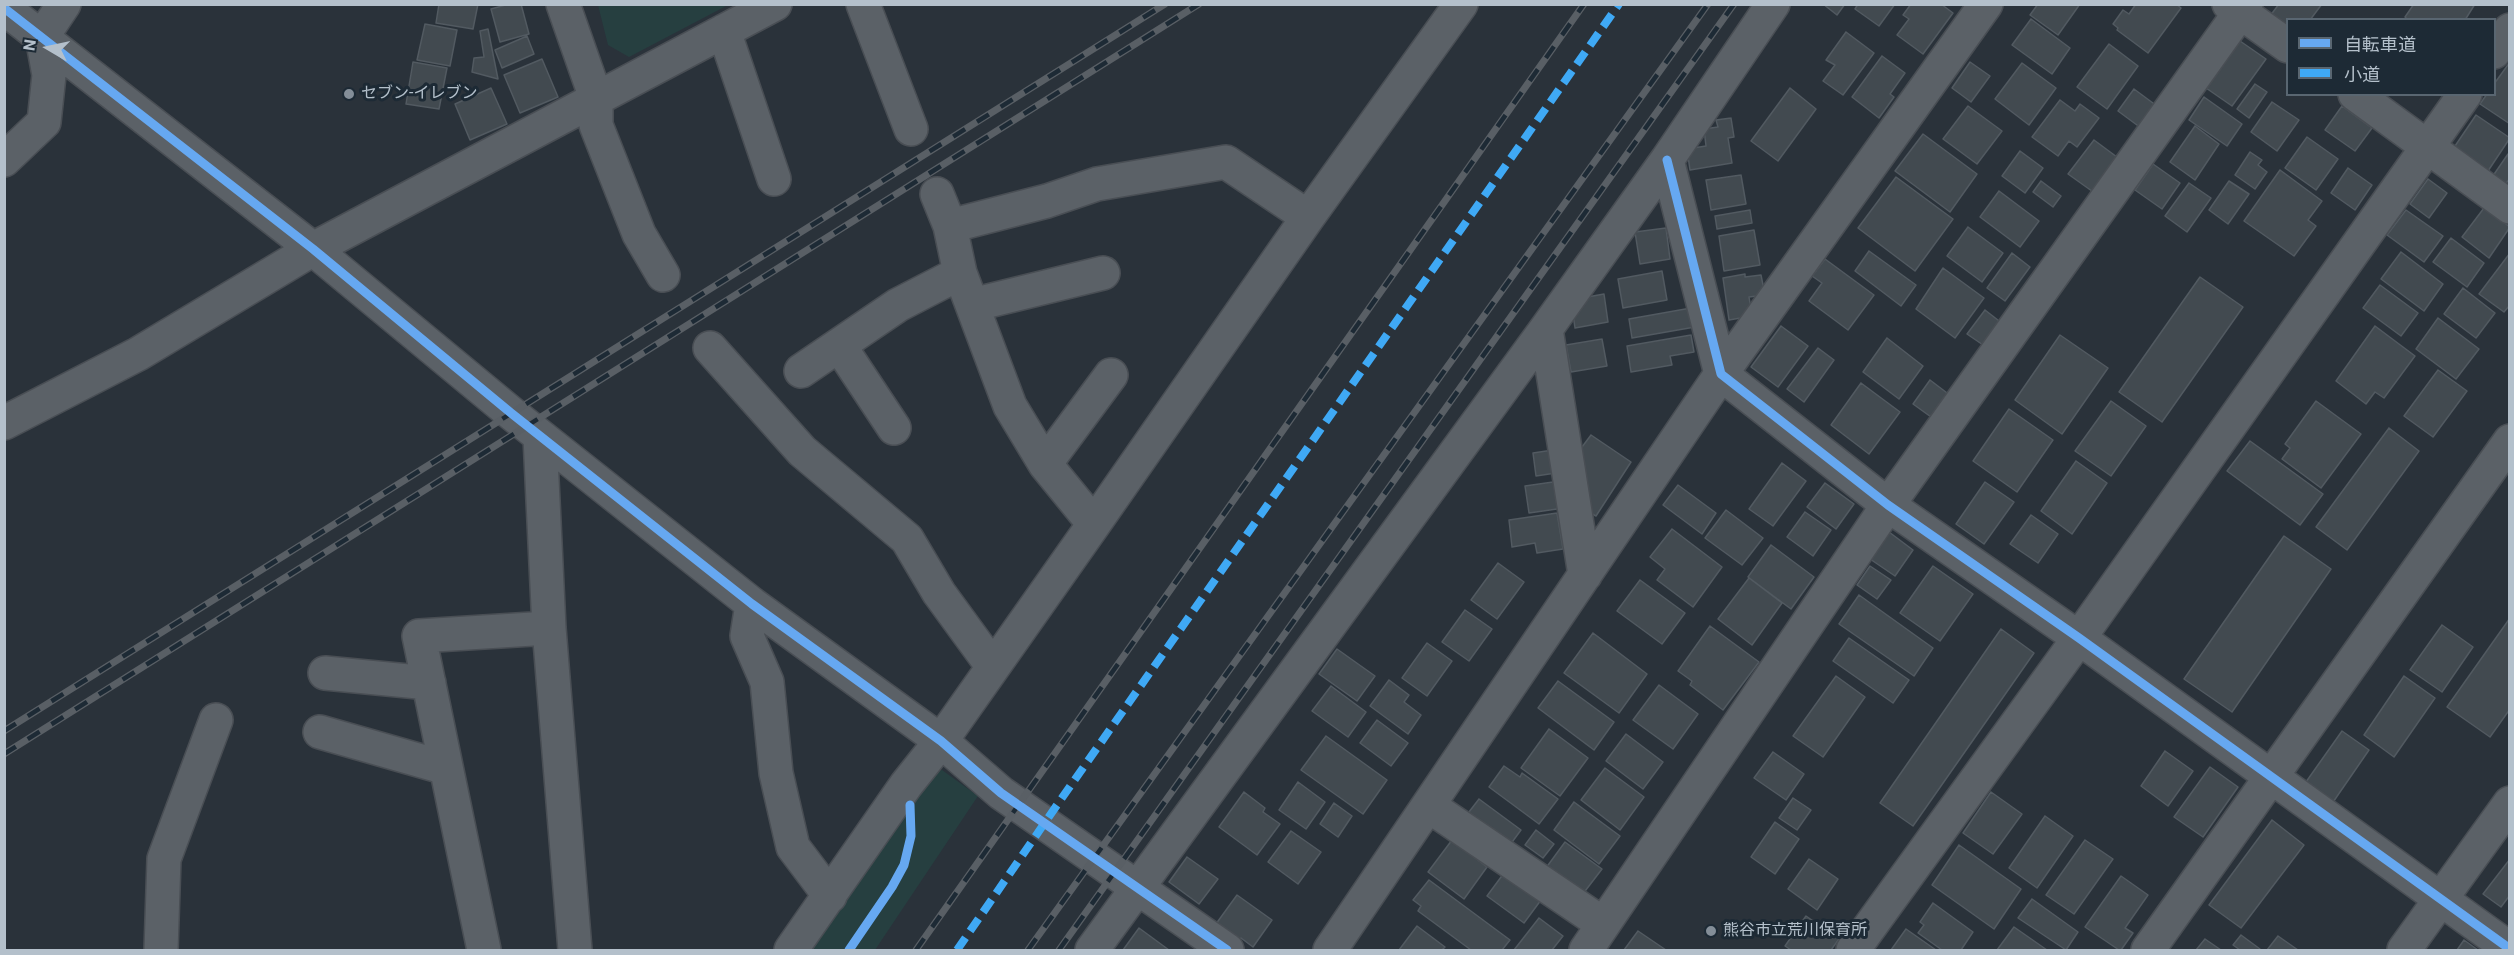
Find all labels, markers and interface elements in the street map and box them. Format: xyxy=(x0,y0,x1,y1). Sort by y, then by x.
north arrow xyxy=(18,18,78,78)
legend xyxy=(2286,18,2496,96)
text: 自転車道 xyxy=(2344,34,2416,55)
text: N xyxy=(19,38,40,52)
text: 小道 xyxy=(2344,64,2380,85)
place label: セブン-イレブン xyxy=(361,84,477,104)
marker: セブン-イレブン xyxy=(342,87,356,101)
place label: 熊谷市立荒川保育所 xyxy=(1723,921,1867,941)
marker: 熊谷市立荒川保育所 xyxy=(1704,924,1718,938)

